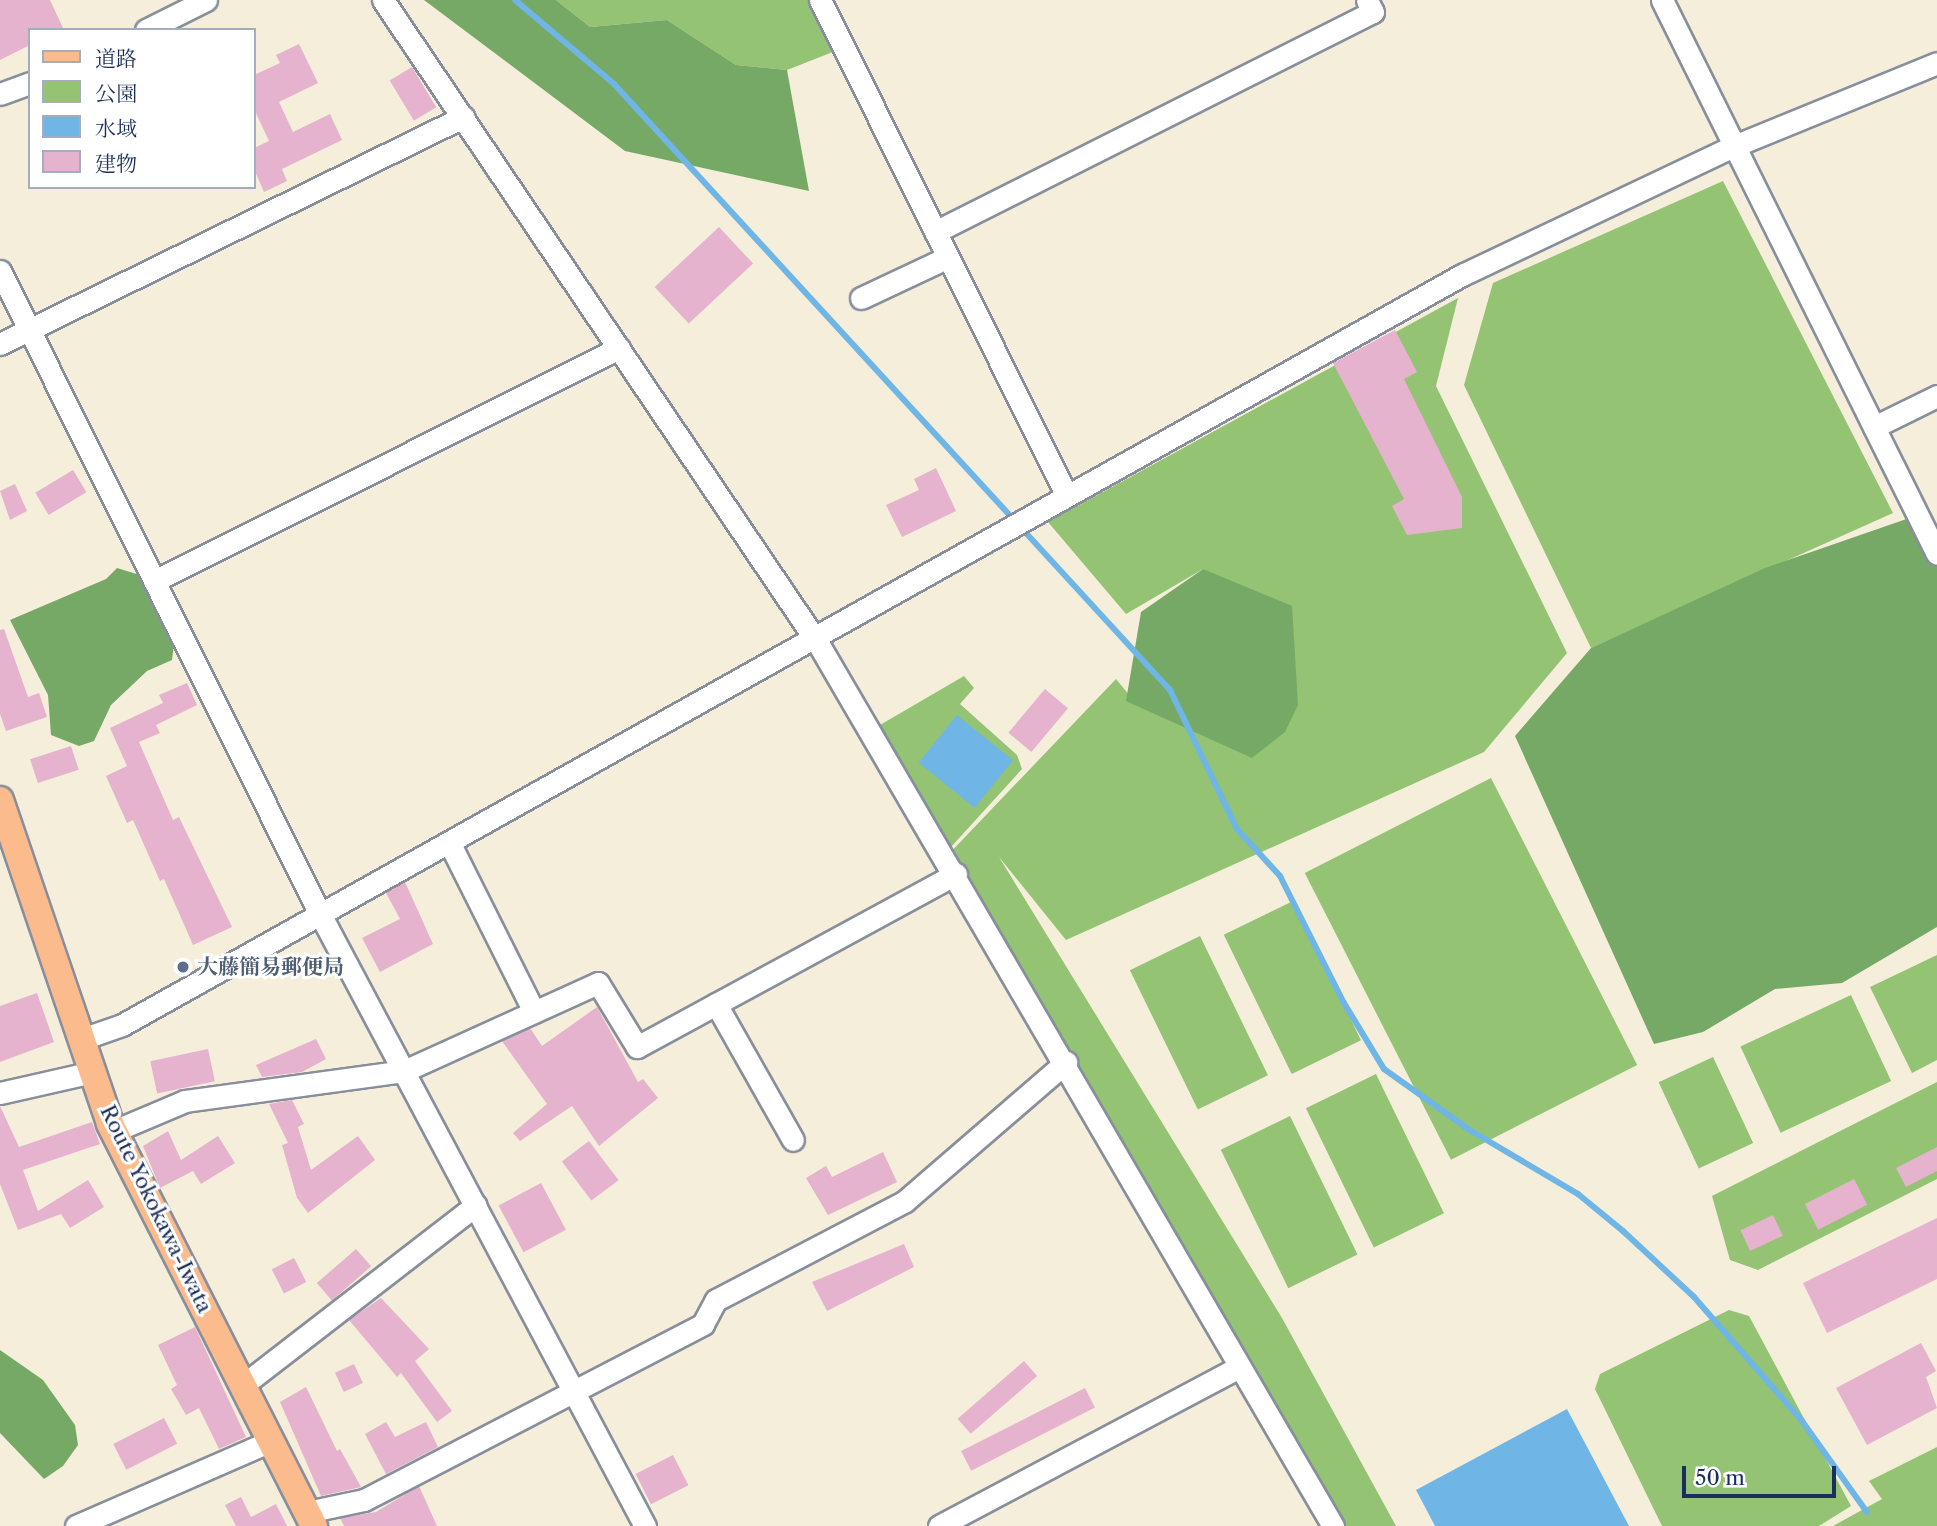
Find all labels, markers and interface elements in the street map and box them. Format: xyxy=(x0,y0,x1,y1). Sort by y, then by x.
legend xyxy=(28,28,256,189)
text: 道路 xyxy=(95,46,137,71)
text: 公園 xyxy=(95,81,137,106)
text: 水域 xyxy=(95,116,137,141)
text: 建物 xyxy=(95,151,137,176)
place label: 大藤簡易郵便局 xyxy=(197,954,344,980)
marker: 大藤簡易郵便局 xyxy=(175,959,191,975)
street label: Route Yokokawa-Iwata xyxy=(95,1101,217,1317)
scale bar xyxy=(1685,1452,1839,1496)
text: 50 m xyxy=(1695,1465,1745,1490)

